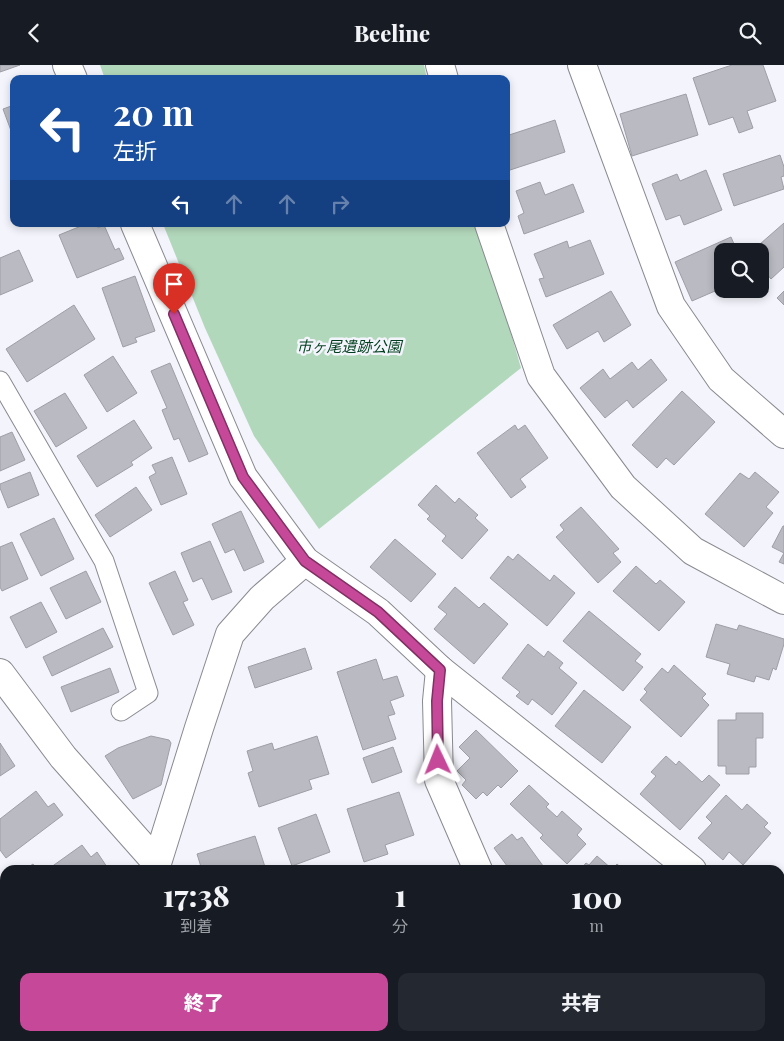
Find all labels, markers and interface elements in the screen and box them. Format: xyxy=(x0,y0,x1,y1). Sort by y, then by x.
text: Beeline xyxy=(354,18,430,48)
icon: back xyxy=(20,19,48,47)
icon: search xyxy=(736,19,764,47)
text: 20 m xyxy=(113,88,194,135)
icon: left xyxy=(30,95,95,160)
text: 左折 xyxy=(113,135,157,165)
icon: left xyxy=(167,190,195,218)
icon: ahead xyxy=(220,190,248,218)
icon: ahead xyxy=(273,190,301,218)
icon: right xyxy=(326,190,354,218)
map controls xyxy=(714,243,769,298)
button: search xyxy=(714,243,769,298)
pin xyxy=(153,263,195,314)
icon: arrive xyxy=(160,270,188,298)
park label: 市ヶ尾遺跡公園 xyxy=(296,336,403,356)
position arrow xyxy=(411,733,463,785)
text: 17:38 xyxy=(163,875,230,915)
text: 1 xyxy=(395,875,406,915)
text: 100 xyxy=(571,877,622,917)
text: 到着 xyxy=(180,915,212,936)
text: 分 xyxy=(392,915,408,936)
text: m xyxy=(590,915,604,936)
button: 終了 xyxy=(20,973,388,1031)
button: 共有 xyxy=(398,973,765,1031)

